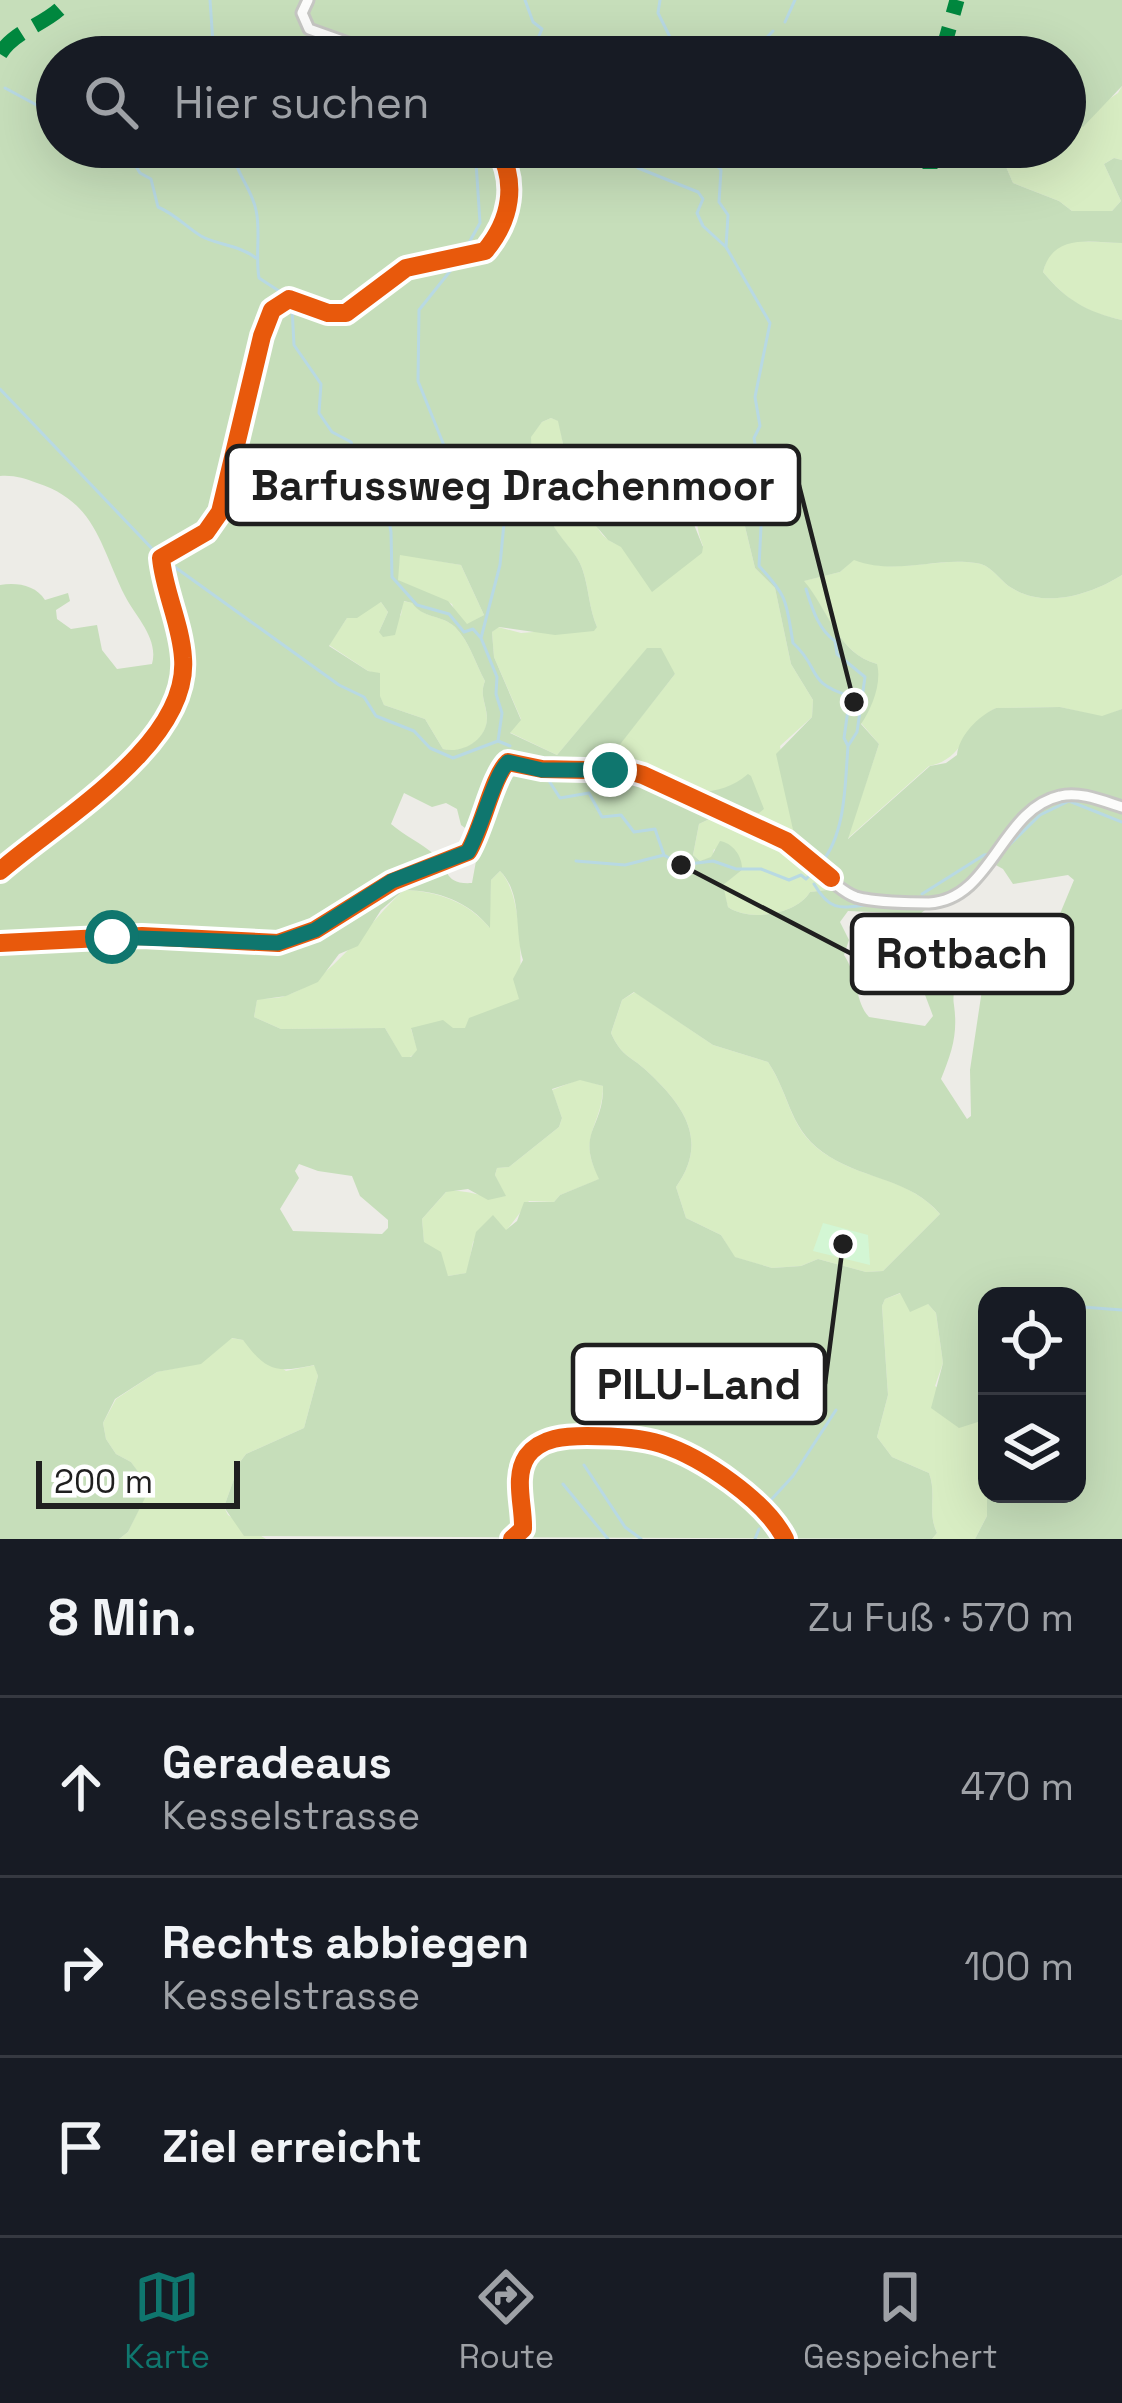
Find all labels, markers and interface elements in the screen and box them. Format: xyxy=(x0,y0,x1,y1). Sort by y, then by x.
search box xyxy=(36,36,1086,168)
icon: search xyxy=(78,69,144,135)
text: Hier suchen xyxy=(174,74,430,131)
callout: Barfussweg Drachenmoor xyxy=(227,446,799,524)
text: Barfussweg Drachenmoor xyxy=(251,459,775,512)
route end xyxy=(583,743,637,797)
route start xyxy=(85,910,139,964)
callout: Rotbach xyxy=(852,915,1072,993)
text: Rotbach xyxy=(876,927,1048,980)
map controls xyxy=(978,1287,1086,1503)
button: locate xyxy=(978,1287,1086,1395)
callout: PILU-Land xyxy=(573,1345,825,1423)
text: PILU-Land xyxy=(597,1358,801,1411)
button: layers xyxy=(978,1395,1086,1503)
scale bar xyxy=(36,1455,240,1508)
text: 200 m xyxy=(54,1461,153,1503)
text: 8 Min. xyxy=(48,1585,197,1650)
text: Zu Fuß · 570 m xyxy=(808,1593,1074,1642)
text: Geradeaus xyxy=(162,1734,392,1791)
icon: ahead xyxy=(48,1754,114,1820)
text: 470 m xyxy=(961,1762,1074,1811)
text: Kesselstrasse xyxy=(162,1791,420,1840)
text: Rechts abbiegen xyxy=(162,1914,529,1971)
icon: right xyxy=(48,1934,114,2000)
text: 100 m xyxy=(964,1942,1074,1991)
text: Kesselstrasse xyxy=(162,1971,420,2020)
icon: arrive xyxy=(48,2114,114,2180)
text: Ziel erreicht xyxy=(162,2118,422,2175)
tab: Karte xyxy=(124,2264,210,2378)
tab: Route xyxy=(459,2264,554,2378)
tab: Gespeichert xyxy=(803,2264,998,2378)

